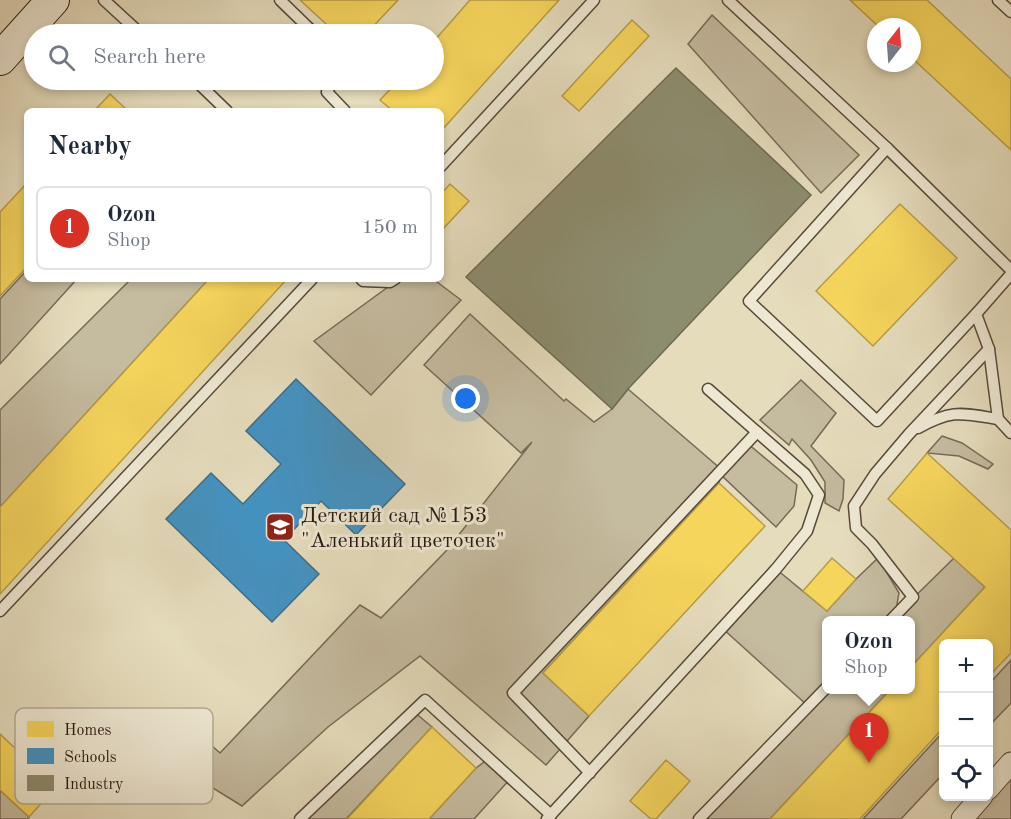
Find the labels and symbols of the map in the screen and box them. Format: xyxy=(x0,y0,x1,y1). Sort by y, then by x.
north arrow xyxy=(867,18,921,72)
your location xyxy=(451,384,480,413)
place label: Детский сад №153 "Аленький цветочек" xyxy=(301,505,505,552)
school or university icon: Детский сад №153 "Аленький цветочек" xyxy=(264,511,296,543)
legend xyxy=(15,708,213,804)
pin: 1 xyxy=(850,714,888,763)
text: Homes xyxy=(64,723,112,739)
text: Schools xyxy=(64,750,117,766)
text: Industry xyxy=(64,777,124,793)

